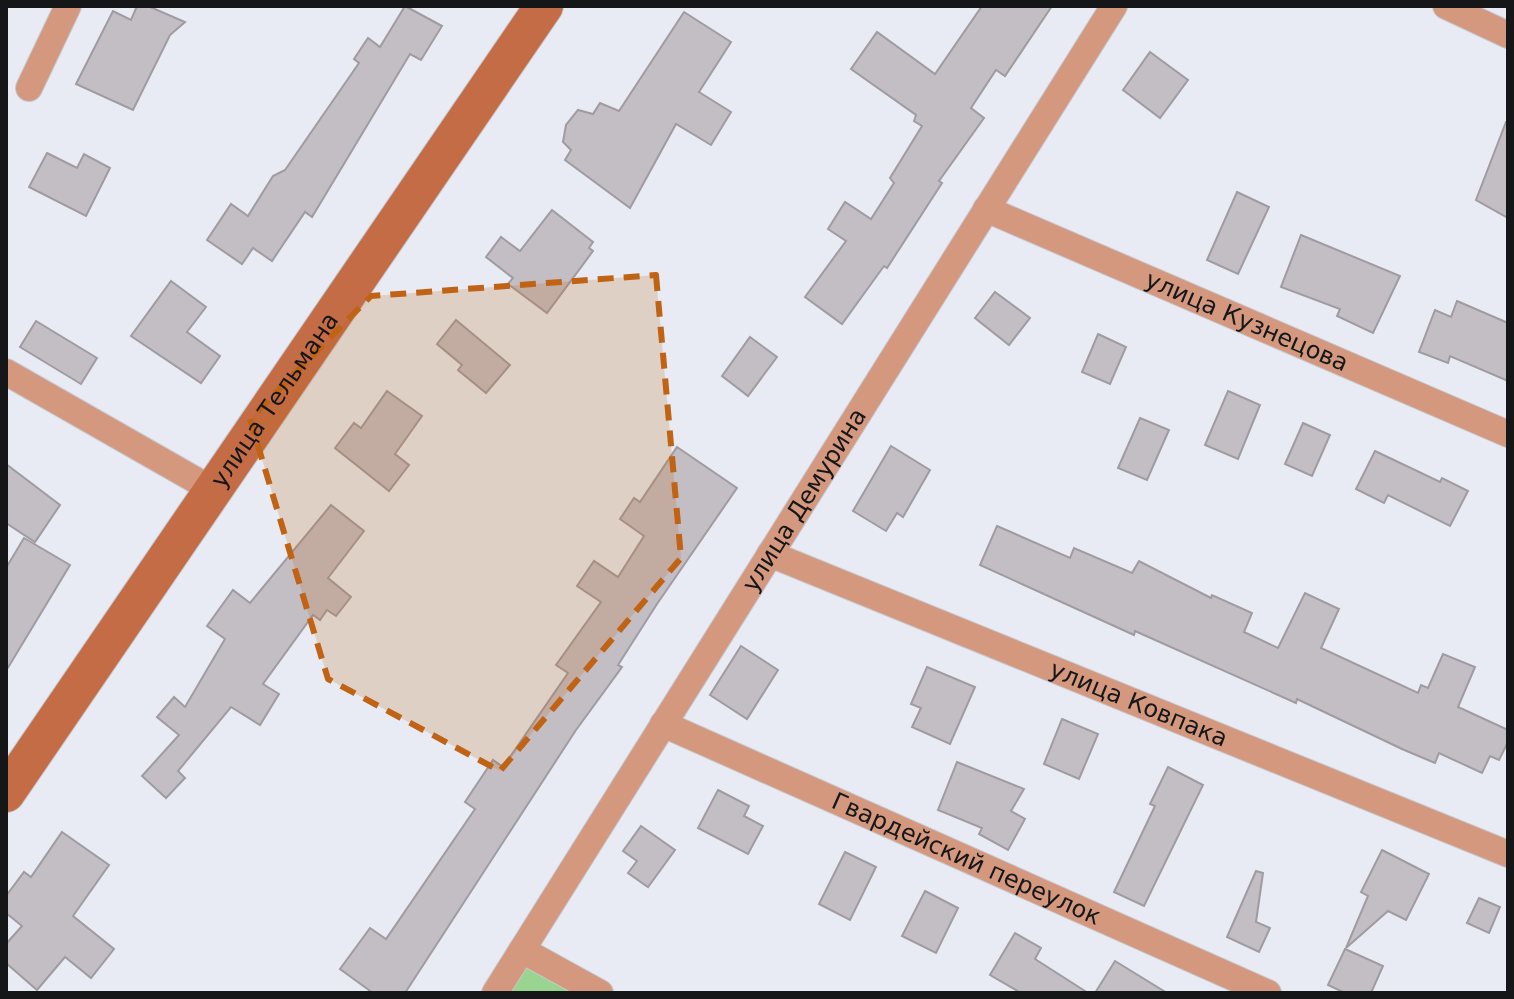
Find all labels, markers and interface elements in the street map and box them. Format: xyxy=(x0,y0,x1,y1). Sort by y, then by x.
street label: улица Кузнецова xyxy=(1141,265,1353,377)
street label: улица Тельмана xyxy=(205,307,344,493)
street label: улица Демурина xyxy=(736,403,872,597)
street label: улица Ковпака xyxy=(1046,655,1232,753)
street label: Гвардейский переулок xyxy=(828,787,1105,931)

